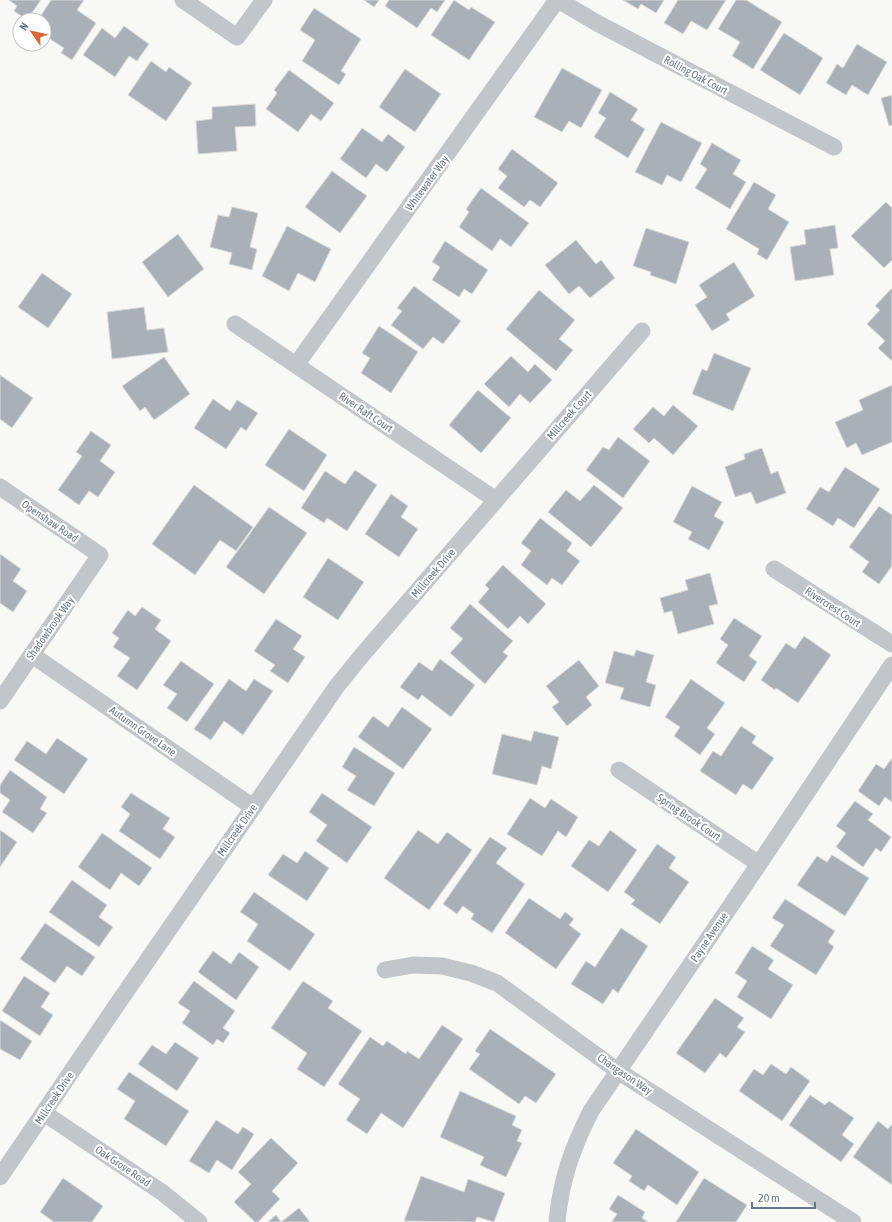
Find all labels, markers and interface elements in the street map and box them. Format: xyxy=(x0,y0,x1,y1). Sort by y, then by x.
north arrow xyxy=(12,12,52,52)
text: N xyxy=(17,20,31,32)
street label: Rolling Oak Court xyxy=(662,53,730,97)
street label: Whitewater Way xyxy=(403,153,451,213)
street label: Millcreek Court xyxy=(544,388,594,442)
street label: River Raft Court xyxy=(337,390,395,434)
street label: Openshaw Road xyxy=(20,498,80,544)
street label: Millcreek Drive xyxy=(409,546,457,600)
street label: Rivercrest Court xyxy=(803,585,863,629)
street label: Shadowbrook Way xyxy=(24,594,77,662)
street label: Autumn Grove Lane xyxy=(107,704,179,758)
street label: Spring Brook Court xyxy=(655,791,723,843)
street label: Millcreek Drive xyxy=(215,802,259,858)
street label: Payne Avenue xyxy=(688,910,730,964)
street label: Changason Way xyxy=(595,1051,655,1097)
street label: Millcreek Drive xyxy=(32,1070,76,1126)
street label: Oak Grove Road xyxy=(93,1143,153,1189)
scale bar xyxy=(752,1184,815,1210)
text: 20 m xyxy=(758,1191,780,1205)

